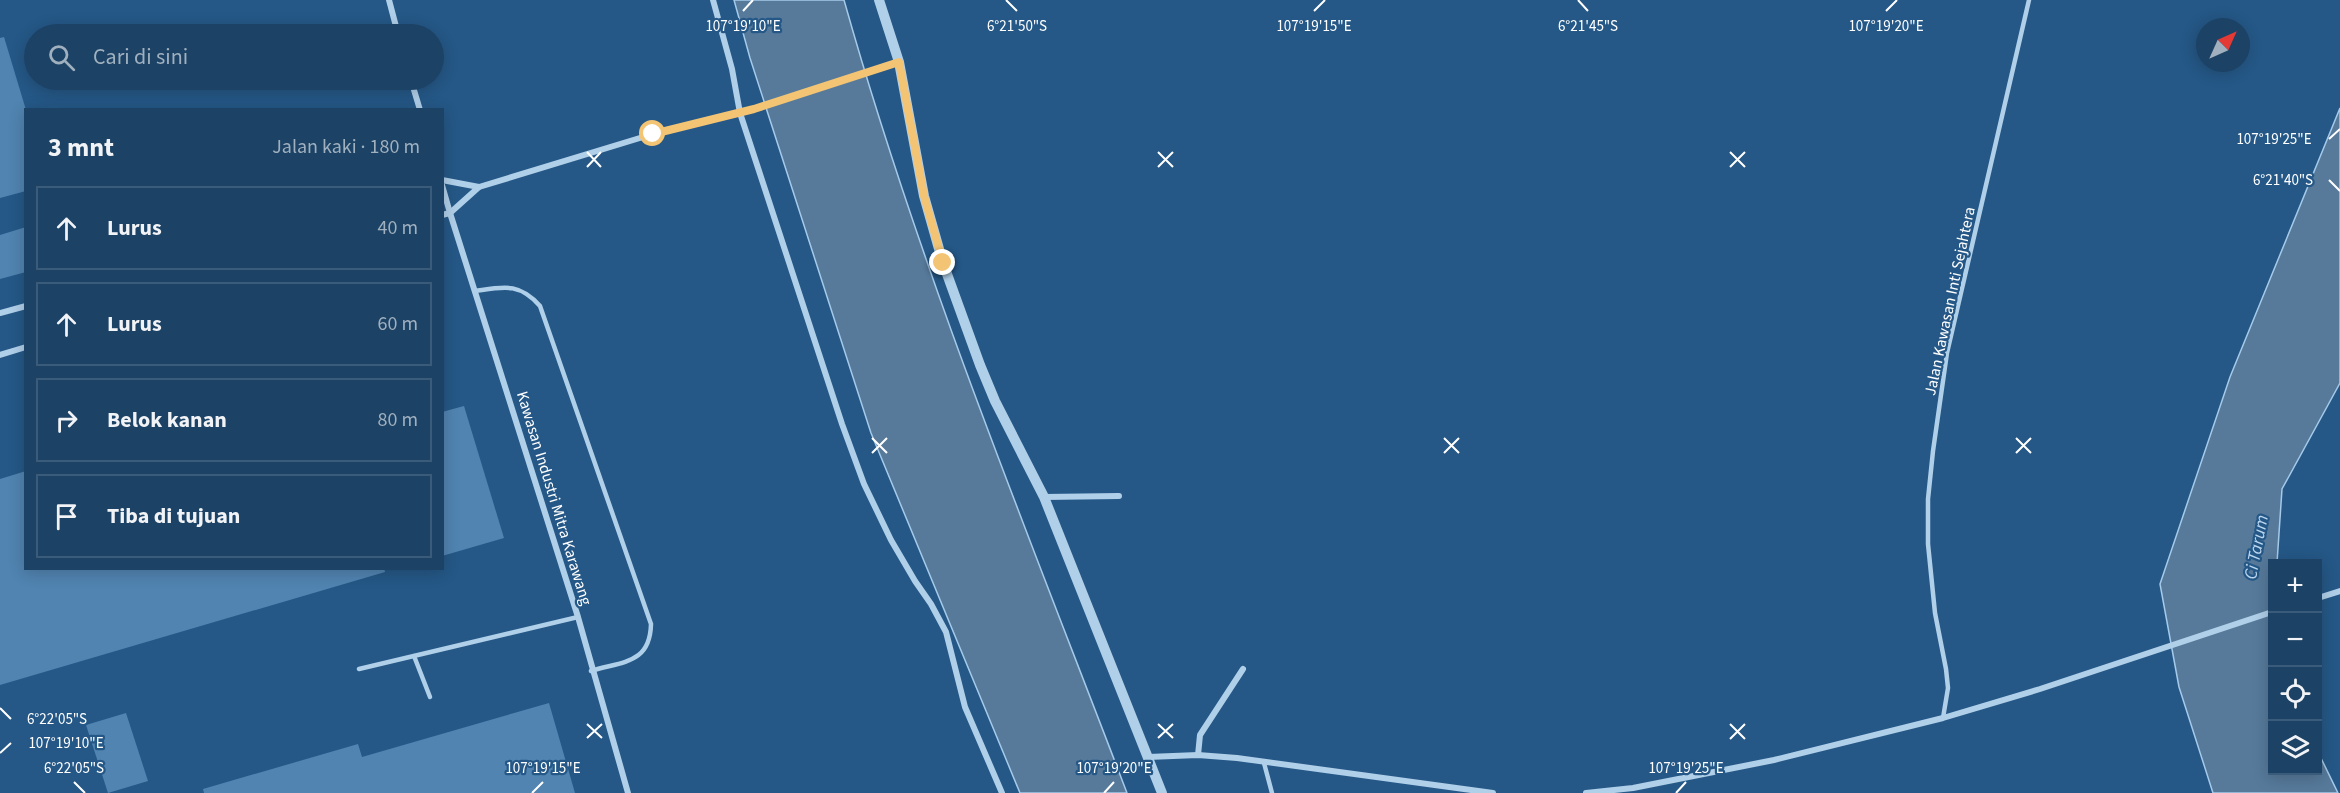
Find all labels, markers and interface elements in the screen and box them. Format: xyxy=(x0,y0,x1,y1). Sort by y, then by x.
text: 107°19'10"E xyxy=(705,16,781,37)
text: 6°21'50"S xyxy=(987,16,1047,37)
text: 107°19'15"E xyxy=(1276,16,1352,37)
text: 6°21'45"S xyxy=(1558,16,1618,37)
text: 107°19'20"E xyxy=(1848,16,1924,37)
north arrow xyxy=(2196,18,2250,72)
search box xyxy=(24,24,444,90)
icon: search xyxy=(45,41,78,74)
text: Cari di sini xyxy=(93,41,188,73)
route start xyxy=(639,120,665,146)
text: 3 mnt xyxy=(48,129,114,166)
text: 107°19'25"E xyxy=(2236,129,2312,150)
text: Jalan kaki · 180 m xyxy=(272,133,420,161)
text: 6°21'40"S xyxy=(2253,170,2313,191)
street label: Jalan Kawasan Inti Sejahtera xyxy=(1919,205,1981,398)
icon: ahead xyxy=(50,212,83,245)
text: Lurus xyxy=(107,212,162,244)
text: 40 m xyxy=(378,214,418,242)
route end xyxy=(929,249,955,275)
icon: ahead xyxy=(50,308,83,341)
text: Lurus xyxy=(107,308,162,340)
text: 60 m xyxy=(378,310,418,338)
street label: Kawasan Industri Mitra Karawang xyxy=(511,389,597,608)
icon: right xyxy=(50,404,83,437)
text: Belok kanan xyxy=(107,404,227,436)
text: 80 m xyxy=(378,406,418,434)
icon: arrive xyxy=(50,500,83,533)
text: Tiba di tujuan xyxy=(107,500,240,532)
water label: Ci Tarum xyxy=(2238,513,2275,581)
map controls xyxy=(2268,559,2322,775)
button: + xyxy=(2268,559,2322,613)
button: − xyxy=(2268,613,2322,667)
button: locate xyxy=(2268,667,2322,721)
text: 6°22'05"S xyxy=(27,709,87,730)
button: layers xyxy=(2268,721,2322,775)
text: 107°19'10"E xyxy=(28,733,104,754)
text: 6°22'05"S xyxy=(44,758,104,779)
text: 107°19'15"E xyxy=(505,758,581,779)
text: 107°19'20"E xyxy=(1076,758,1152,779)
text: 107°19'25"E xyxy=(1648,758,1724,779)

